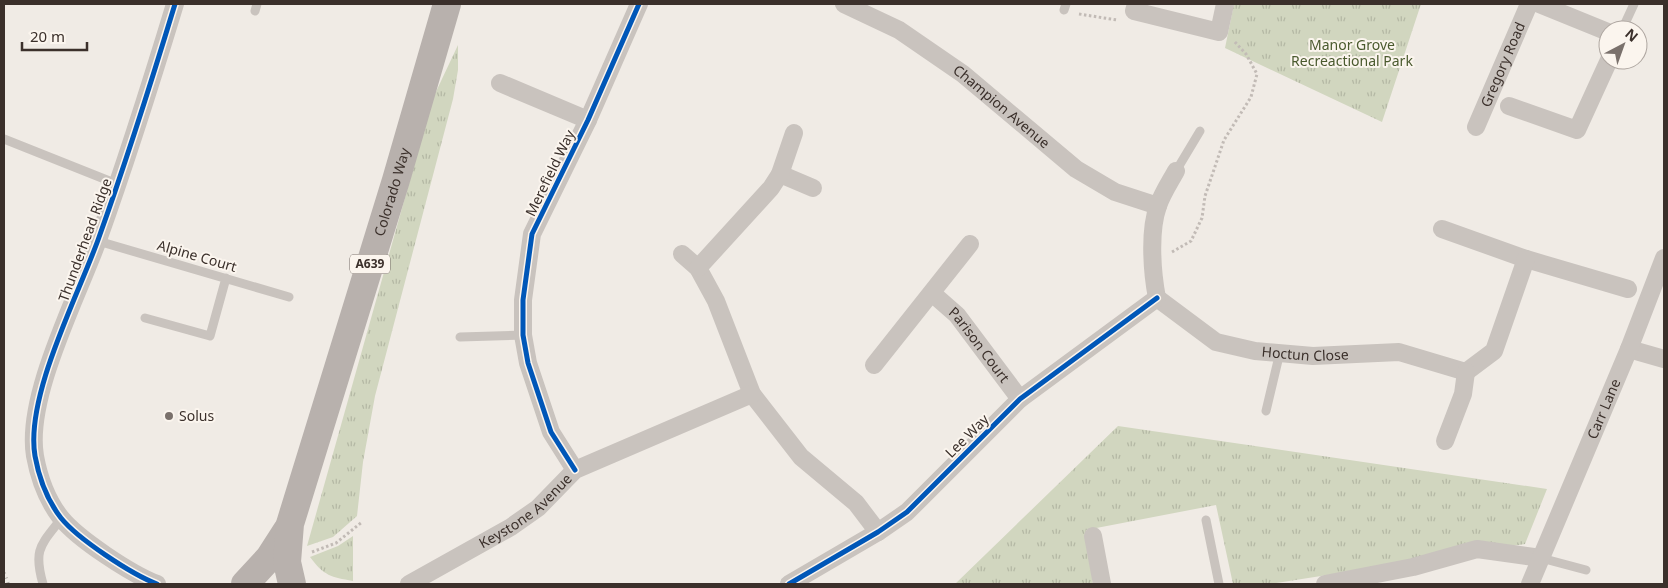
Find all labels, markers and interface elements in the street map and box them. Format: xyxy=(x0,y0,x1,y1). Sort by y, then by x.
street label: Gregory Road xyxy=(1476,19,1529,110)
scale bar xyxy=(22,20,88,52)
north arrow xyxy=(1598,20,1648,70)
text: N xyxy=(1621,24,1642,46)
text: 20 m xyxy=(30,26,65,46)
park label: Manor Grove Recreactional Park xyxy=(1291,35,1413,70)
street label: Champion Avenue xyxy=(950,60,1054,152)
street label: Merefield Way xyxy=(520,126,579,219)
street label: Colorado Way xyxy=(369,145,414,238)
street label: Thunderhead Ridge xyxy=(53,175,116,304)
street label: Alpine Court xyxy=(155,235,239,276)
road number: A639 xyxy=(350,254,390,274)
street label: Parison Court xyxy=(945,302,1014,386)
street label: Hoctun Close xyxy=(1261,342,1349,365)
street label: Carr Lane xyxy=(1582,376,1624,442)
place label: Solus xyxy=(179,406,214,425)
street label: Lee Way xyxy=(941,409,993,462)
marker: Solus xyxy=(163,410,175,422)
street label: Keystone Avenue xyxy=(475,469,576,552)

